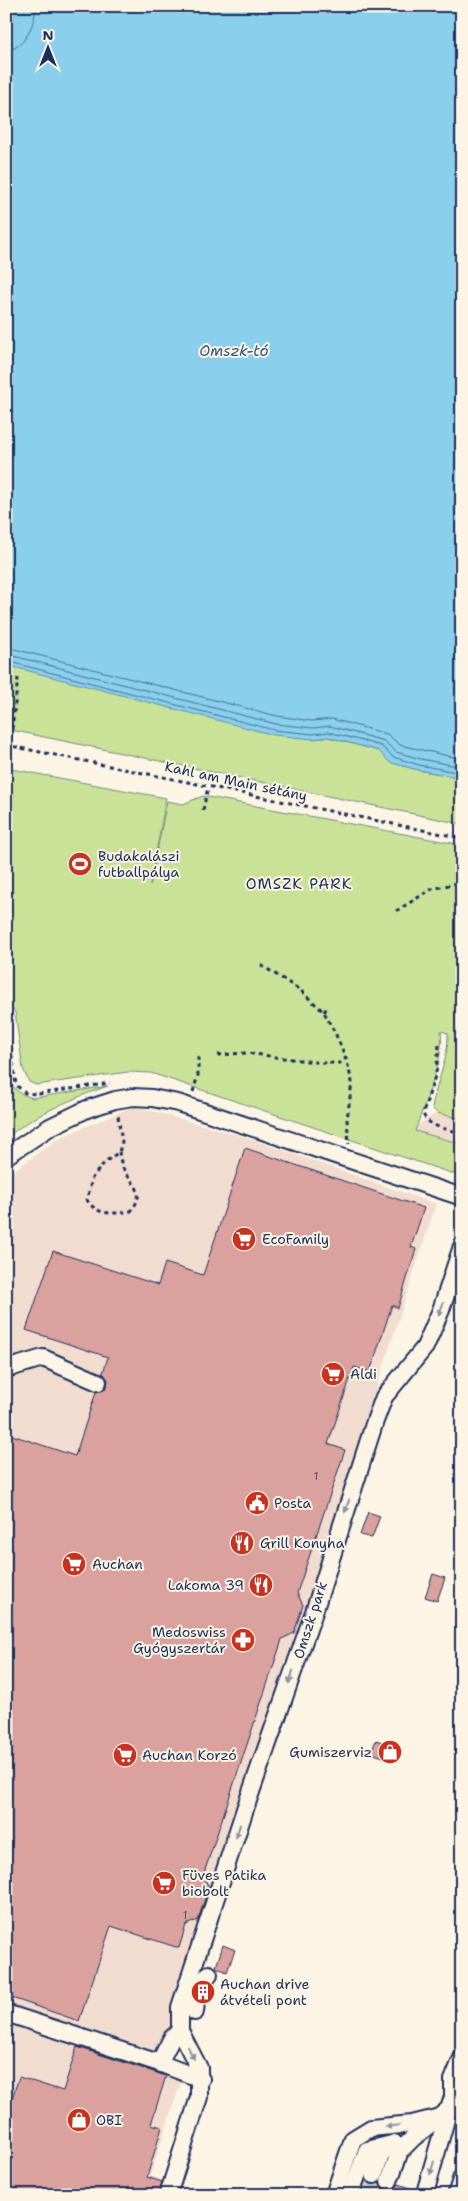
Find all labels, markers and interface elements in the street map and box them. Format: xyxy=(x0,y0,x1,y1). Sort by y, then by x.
north arrow xyxy=(22,22,72,72)
text: N xyxy=(42,26,54,44)
water label: Omszk-tó xyxy=(199,341,269,361)
street label: Kahl am Main sétány xyxy=(163,757,309,805)
place label: Budakalászi futballpálya xyxy=(98,847,180,881)
sports icon: Budakalászi futballpálya xyxy=(67,851,93,877)
district label: OMSZK PARK xyxy=(246,874,352,894)
supermarket icon: EcoFamily xyxy=(231,1226,257,1252)
place label: EcoFamily xyxy=(262,1230,329,1248)
one-way arrow xyxy=(437,1301,444,1316)
supermarket icon: Aldi xyxy=(320,1361,346,1387)
place label: Aldi xyxy=(350,1365,377,1383)
house number: 1 xyxy=(314,1469,318,1484)
public building icon: Posta xyxy=(244,1490,270,1516)
place label: Posta xyxy=(274,1494,311,1512)
one-way arrow xyxy=(343,1499,351,1514)
restaurant icon: Grill Konyha xyxy=(229,1530,255,1556)
place label: Grill Konyha xyxy=(260,1534,345,1552)
supermarket icon: Auchan xyxy=(61,1551,87,1577)
place label: Auchan xyxy=(92,1555,143,1573)
restaurant icon: Lakoma 39 xyxy=(248,1572,274,1598)
place label: Lakoma 39 xyxy=(168,1576,244,1594)
street label: Omszk park xyxy=(289,1579,331,1661)
place label: Medoswiss Gyógyszertár xyxy=(133,1623,226,1657)
pharmacy icon: Medoswiss Gyógyszertár xyxy=(230,1627,256,1653)
one-way arrow xyxy=(287,1670,295,1685)
shop icon: Gumiszerviz xyxy=(377,1739,403,1765)
supermarket icon: Auchan Korzó xyxy=(112,1742,138,1768)
place label: Gumiszerviz xyxy=(289,1743,372,1761)
place label: Auchan Korzó xyxy=(142,1746,237,1764)
one-way arrow xyxy=(234,1823,242,1838)
place label: Füves Patika biobolt xyxy=(182,1866,266,1900)
supermarket icon: Füves Patika biobolt xyxy=(151,1870,177,1896)
house number: 1 xyxy=(183,1908,187,1923)
place label: Auchan drive átvételi pont xyxy=(220,1975,310,2009)
building icon: Auchan drive átvételi pont xyxy=(190,1979,216,2005)
one-way arrow xyxy=(187,2046,195,2060)
shop icon: OBI xyxy=(66,2107,92,2133)
place label: OBI xyxy=(96,2111,122,2129)
one-way arrow xyxy=(384,2122,400,2130)
one-way arrow xyxy=(428,2160,436,2175)

